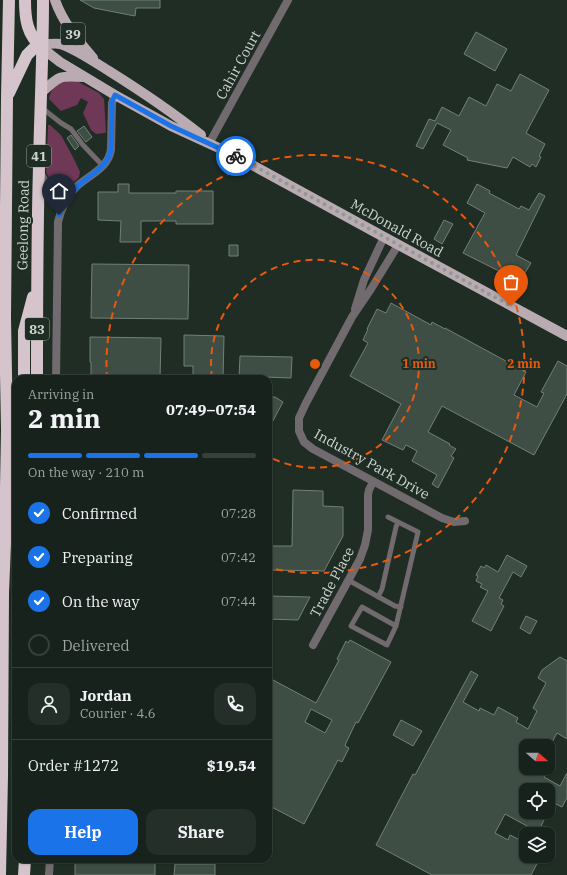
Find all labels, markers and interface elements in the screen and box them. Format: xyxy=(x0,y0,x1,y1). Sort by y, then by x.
road number: 39 xyxy=(61,23,85,45)
street label: Cahir Court xyxy=(212,27,264,103)
courier xyxy=(216,136,256,176)
road number: 41 xyxy=(27,145,51,167)
icon: bike xyxy=(225,145,247,167)
pin xyxy=(42,174,76,215)
street label: Geelong Road xyxy=(13,179,33,270)
icon: home xyxy=(48,180,70,202)
street label: McDonald Road xyxy=(348,195,447,261)
pin xyxy=(494,265,528,306)
icon: bag xyxy=(500,271,522,293)
road number: 83 xyxy=(25,318,49,340)
text: 1 min xyxy=(402,356,436,371)
text: 2 min xyxy=(507,356,541,371)
centre of rings xyxy=(308,357,322,371)
text: Arriving in xyxy=(28,386,94,403)
text: 07:49–07:54 xyxy=(166,400,256,419)
text: 2 min xyxy=(28,401,101,435)
street label: Industry Park Drive xyxy=(311,425,433,503)
text: On the way · 210 m xyxy=(28,464,144,481)
icon: check xyxy=(28,502,50,524)
text: Confirmed xyxy=(62,504,137,523)
text: 07:28 xyxy=(221,505,256,522)
street label: Trade Place xyxy=(306,544,358,620)
icon: check xyxy=(28,546,50,568)
text: Preparing xyxy=(62,548,133,567)
text: 07:42 xyxy=(221,549,256,566)
icon: check xyxy=(28,590,50,612)
text: On the way xyxy=(62,592,140,611)
text: 07:44 xyxy=(221,593,256,610)
text: Delivered xyxy=(62,636,130,655)
button: person xyxy=(28,683,70,725)
button: phone xyxy=(214,683,256,725)
text: Jordan xyxy=(80,686,132,705)
text: Courier · 4.6 xyxy=(80,705,156,722)
north arrow xyxy=(519,739,555,775)
map controls xyxy=(519,739,555,863)
text: Order #1272 xyxy=(28,756,119,775)
text: $19.54 xyxy=(207,756,256,775)
button: locate xyxy=(519,783,555,819)
button: Help xyxy=(28,809,138,855)
button: Share xyxy=(146,809,256,855)
button: layers xyxy=(519,827,555,863)

